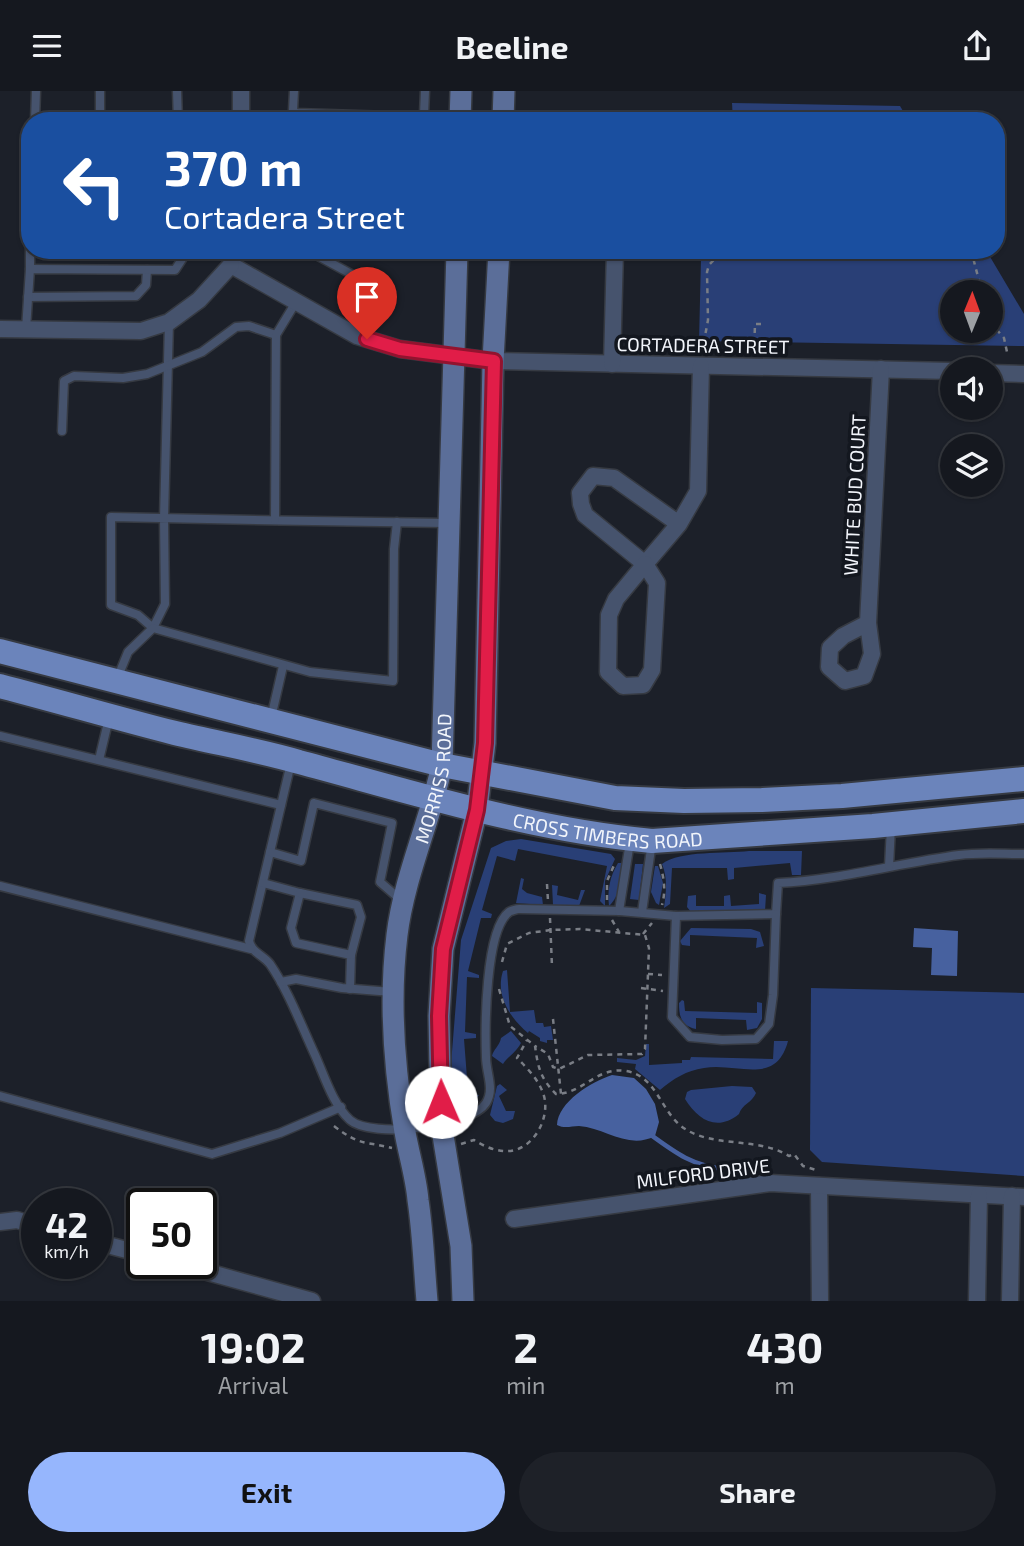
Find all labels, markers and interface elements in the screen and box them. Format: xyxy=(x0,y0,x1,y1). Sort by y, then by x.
icon: menu xyxy=(28,27,66,65)
text: Beeline xyxy=(455,27,569,65)
icon: share xyxy=(958,27,996,65)
text: 370 m xyxy=(164,137,302,196)
icon: left xyxy=(49,140,140,231)
text: Cortadera Street xyxy=(164,197,405,235)
pin xyxy=(337,267,397,339)
icon: arrive xyxy=(348,278,386,316)
north arrow xyxy=(940,280,1003,343)
map controls xyxy=(940,280,1003,497)
street label: CORTADERA STREET xyxy=(616,332,790,358)
button: sound xyxy=(940,357,1003,420)
street label: WHITE BUD COURT xyxy=(838,414,870,576)
button: layers xyxy=(940,434,1003,497)
street label: MORRISS ROAD xyxy=(409,713,455,846)
street label: CROSS TIMBERS ROAD xyxy=(511,807,703,853)
position arrow xyxy=(404,1065,478,1139)
street label: MILFORD DRIVE xyxy=(635,1153,771,1193)
speed limit sign: 50 xyxy=(126,1188,217,1279)
text: 42 xyxy=(45,1203,88,1245)
text: km/h xyxy=(44,1240,89,1262)
text: 19:02 xyxy=(201,1321,305,1371)
text: 2 xyxy=(514,1321,538,1371)
text: 430 xyxy=(746,1321,823,1371)
text: Arrival xyxy=(218,1371,288,1399)
text: min xyxy=(506,1371,545,1399)
text: m xyxy=(775,1371,795,1399)
button: Exit xyxy=(28,1452,505,1532)
button: Share xyxy=(519,1452,996,1532)

